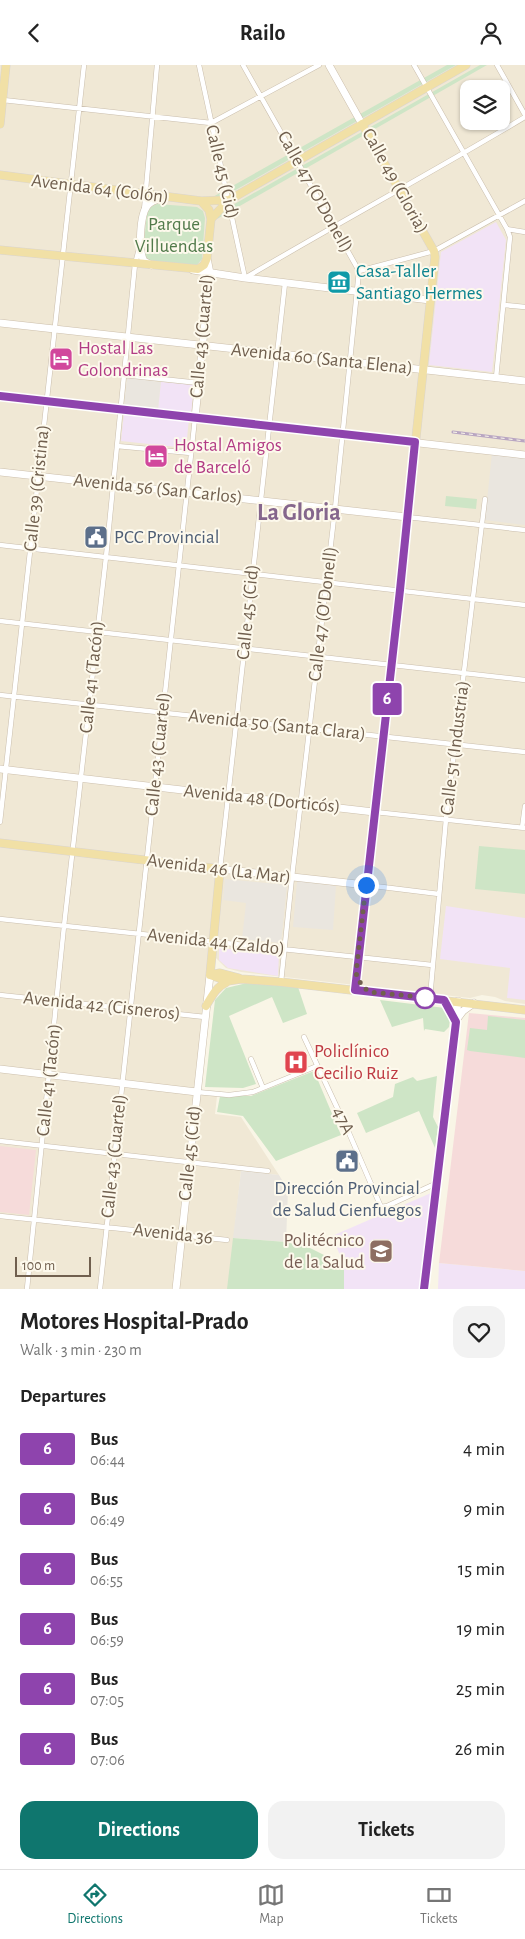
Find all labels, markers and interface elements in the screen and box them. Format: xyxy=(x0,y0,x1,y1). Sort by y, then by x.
icon: back xyxy=(20,19,48,47)
icon: person xyxy=(477,19,505,47)
text: Railo xyxy=(240,22,285,44)
map controls xyxy=(460,80,510,130)
button: layers xyxy=(460,80,510,130)
street label: Calle 45 (Cid) xyxy=(202,123,242,221)
street label: Calle 49 (Gloria) xyxy=(358,125,432,237)
street label: Calle 47 (O'Donell) xyxy=(274,128,356,256)
street label: Avenida 64 (Colón) xyxy=(30,171,170,207)
park label: Parque Villuendas xyxy=(135,215,213,256)
place label: Casa-Taller Santiago Hermes xyxy=(356,262,483,303)
museum icon: Casa-Taller Santiago Hermes xyxy=(326,269,352,295)
street label: Calle 43 (Cuartel) xyxy=(187,273,217,399)
place label: Hostal Las Golondrinas xyxy=(78,339,168,380)
street label: Avenida 60 (Santa Elena) xyxy=(230,340,414,378)
hotel icon: Hostal Las Golondrinas xyxy=(48,346,74,372)
street label: Calle 39 (Cristina) xyxy=(21,424,53,552)
place label: Hostal Amigos de Barceló xyxy=(174,436,282,477)
hotel icon: Hostal Amigos de Barceló xyxy=(143,443,169,469)
street label: Avenida 56 (San Carlos) xyxy=(72,471,244,507)
district label: La Gloria xyxy=(257,501,341,525)
public building icon: PCC Provincial xyxy=(83,524,109,550)
place label: PCC Provincial xyxy=(114,528,219,547)
street label: Calle 47 (O'Donell) xyxy=(305,545,341,683)
street label: Calle 45 (Cid) xyxy=(234,563,262,661)
street label: Calle 41 (Tacón) xyxy=(77,620,107,734)
street label: Calle 51 (Industria) xyxy=(437,680,473,816)
line badge: 6 xyxy=(371,683,403,715)
text: 6 xyxy=(383,690,391,708)
street label: Calle 43 (Cuartel) xyxy=(142,691,174,817)
street label: Avenida 50 (Santa Clara) xyxy=(187,706,367,744)
street label: Avenida 48 (Dorticós) xyxy=(183,781,341,817)
street label: Avenida 46 (La Mar) xyxy=(146,851,292,887)
your location xyxy=(354,873,379,898)
street label: Avenida 44 (Zaldo) xyxy=(146,925,286,959)
unlabelled marker xyxy=(414,987,436,1009)
street label: Avenida 42 (Cisneros) xyxy=(22,988,182,1024)
street label: Calle 41 (Tacón) xyxy=(34,1023,64,1137)
place label: Policlínico Cecilio Ruiz xyxy=(314,1042,398,1083)
hospital icon: Policlínico Cecilio Ruiz xyxy=(283,1049,309,1075)
street label: Calle 43 (Cuartel) xyxy=(98,1093,130,1219)
street label: Calle 45 (Cid) xyxy=(176,1104,204,1202)
street label: 47A xyxy=(328,1104,358,1138)
public building icon: Dirección Provincial de Salud Cienfuegos xyxy=(334,1148,360,1174)
place label: Dirección Provincial de Salud Cienfuegos xyxy=(273,1179,421,1220)
street label: Avenida 36 xyxy=(132,1220,214,1248)
place label: Politécnico de la Salud xyxy=(284,1231,364,1272)
school or university icon: Politécnico de la Salud xyxy=(368,1238,394,1264)
scale bar xyxy=(15,1254,91,1277)
text: 100 m xyxy=(22,1259,55,1273)
button: heart xyxy=(453,1306,505,1358)
text: Motores Hospital-Prado xyxy=(20,1310,249,1334)
text: Walk · 3 min · 230 m xyxy=(20,1342,142,1358)
text: Departures xyxy=(20,1387,106,1406)
text: Bus xyxy=(90,1430,118,1449)
text: 6 xyxy=(43,1440,52,1458)
text: 4 min xyxy=(463,1440,505,1459)
text: 06:44 xyxy=(90,1452,125,1468)
text: Bus xyxy=(90,1490,118,1509)
text: 6 xyxy=(43,1500,52,1518)
text: 9 min xyxy=(463,1500,505,1519)
text: 06:49 xyxy=(90,1512,125,1528)
text: Bus xyxy=(90,1550,118,1569)
text: 6 xyxy=(43,1560,52,1578)
text: 15 min xyxy=(458,1560,505,1579)
text: 06:55 xyxy=(90,1572,123,1588)
text: Bus xyxy=(90,1610,118,1629)
text: 6 xyxy=(43,1620,52,1638)
text: 19 min xyxy=(457,1620,505,1639)
text: 06:59 xyxy=(90,1632,124,1648)
text: Bus xyxy=(90,1670,118,1689)
text: 6 xyxy=(43,1680,52,1698)
text: 25 min xyxy=(456,1680,505,1699)
text: 07:05 xyxy=(90,1692,124,1708)
text: Bus xyxy=(90,1730,118,1749)
text: 6 xyxy=(43,1740,52,1758)
text: 26 min xyxy=(455,1740,505,1759)
text: 07:06 xyxy=(90,1752,125,1768)
button: Directions xyxy=(20,1801,258,1859)
button: Tickets xyxy=(268,1801,505,1859)
tab: Directions xyxy=(67,1881,123,1928)
tab: Map xyxy=(257,1881,285,1928)
tab: Tickets xyxy=(420,1881,458,1928)

